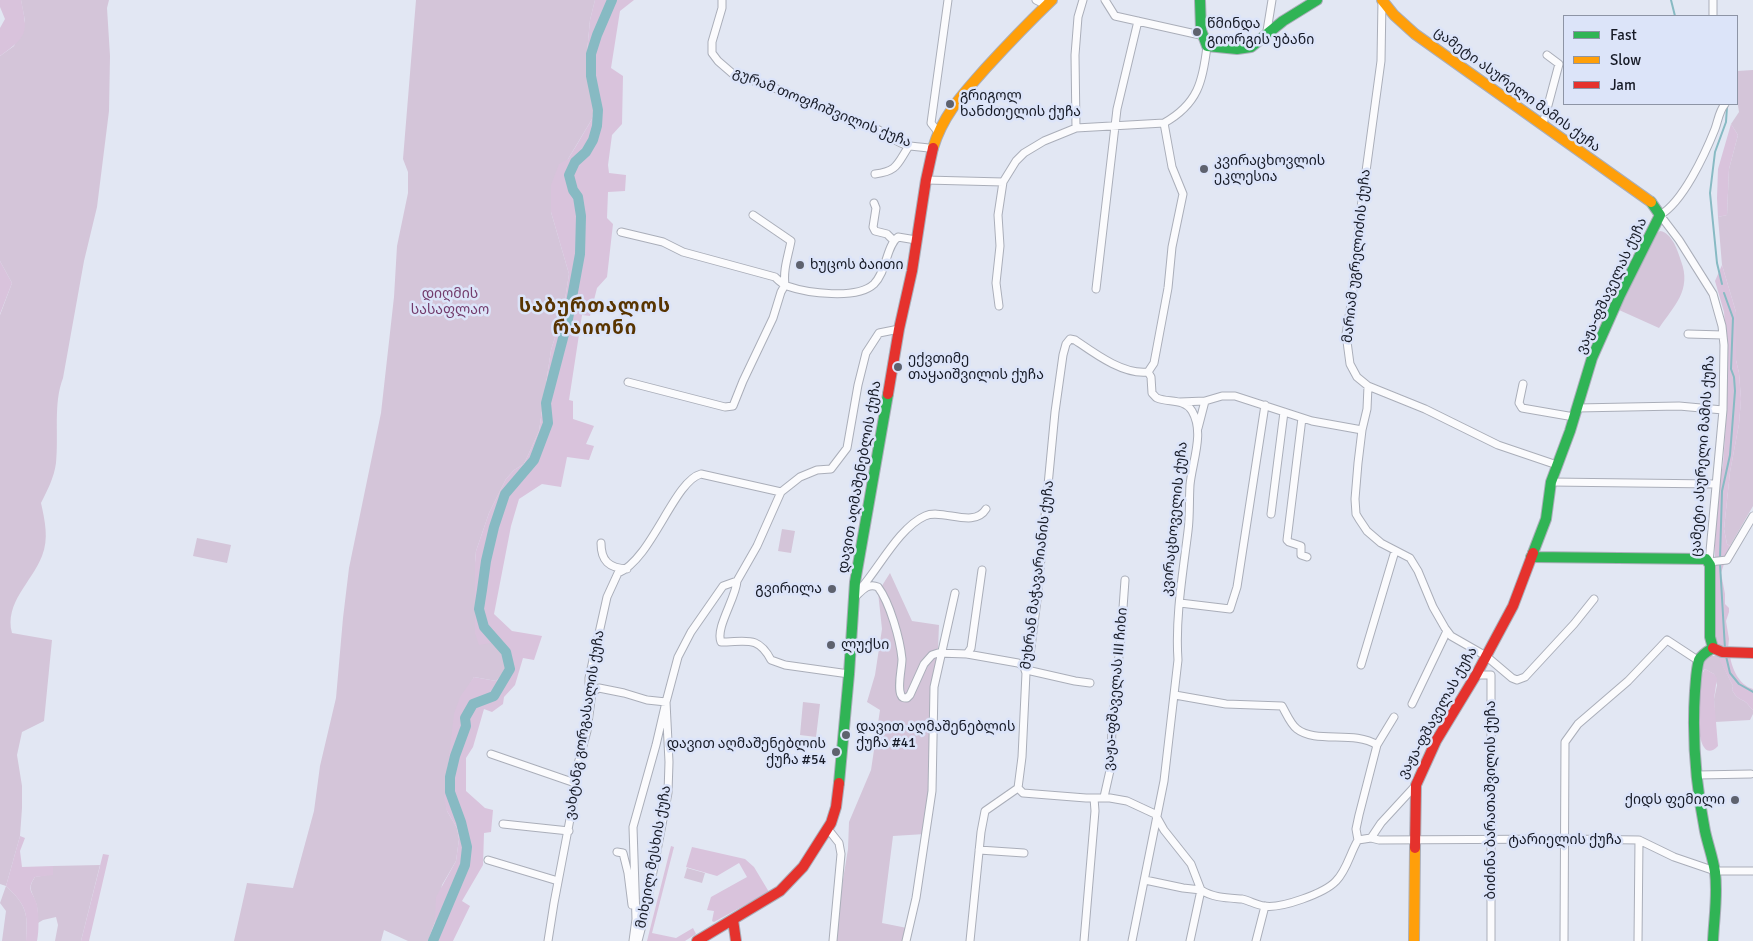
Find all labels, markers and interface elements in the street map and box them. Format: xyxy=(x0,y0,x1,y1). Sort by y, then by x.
legend xyxy=(1563,15,1738,105)
place label: წმინდა გიორგის უბანი xyxy=(1207,16,1314,48)
street label: ცამეტი ასურელი მამის ქუჩა xyxy=(1430,24,1604,156)
marker: წმინდა გიორგის უბანი xyxy=(1191,26,1203,38)
text: Fast xyxy=(1610,26,1637,44)
text: Slow xyxy=(1610,51,1641,69)
street label: გურამ თოფჩიშვილის ქუჩა xyxy=(730,64,914,152)
text: Jam xyxy=(1610,76,1636,94)
place label: გრიგოლ ხანძთელის ქუჩა xyxy=(960,88,1081,120)
marker: გრიგოლ ხანძთელის ქუჩა xyxy=(944,98,956,110)
place label: კვირაცხოვლის ეკლესია xyxy=(1214,153,1325,186)
marker: კვირაცხოვლის ეკლესია xyxy=(1198,163,1210,175)
street label: მარიამ უგრელიძის ქუჩა xyxy=(1340,168,1374,344)
street label: ვაჟა-ფშაველას ქუჩა xyxy=(1573,215,1651,357)
place label: ხუცოს ბაითი xyxy=(810,257,903,273)
marker: ხუცოს ბაითი xyxy=(794,259,806,271)
park label: დიღმის სასაფლაო xyxy=(411,286,489,318)
district label: საბურთალოს რაიონი xyxy=(518,296,672,340)
place label: ექვთიმე თაყაიშვილის ქუჩა xyxy=(908,351,1044,384)
street label: ცამეტი ასურელი მამის ქუჩა xyxy=(1688,355,1718,557)
marker: ექვთიმე თაყაიშვილის ქუჩა xyxy=(892,361,904,373)
street label: დავით აღმაშენებლის ქუჩა xyxy=(835,379,885,575)
street label: კვირაცხოველის ქუჩა xyxy=(1159,441,1191,597)
street label: მუხრან მაჭავარიანის ქუჩა xyxy=(1018,479,1058,671)
place label: გვირილა xyxy=(755,581,822,597)
marker: გვირილა xyxy=(826,583,838,595)
street label: ვაჟა-ფშაველას III ჩიხი xyxy=(1100,607,1132,771)
street label: ვახტანგ გორგასალის ქუჩა xyxy=(562,629,608,821)
place label: ლუქსი xyxy=(841,637,889,653)
marker: ლუქსი xyxy=(825,639,837,651)
street label: ვაჟა-ფშაველას ქუჩა xyxy=(1395,644,1481,782)
street label: ბიძინა ბარათაშვილის ქუჩა xyxy=(1483,700,1499,900)
place label: დავით აღმაშენებლის ქუჩა #41 xyxy=(856,719,1015,752)
marker: დავით აღმაშენებლის ქუჩა #41 xyxy=(840,729,852,741)
place label: დავით აღმაშენებლის ქუჩა #54 xyxy=(667,736,826,769)
marker: დავით აღმაშენებლის ქუჩა #54 xyxy=(830,746,842,758)
street label: მიხეილ მესხის ქუჩა xyxy=(633,784,675,930)
place label: ქიდს ფემილი xyxy=(1625,792,1725,808)
marker: ქიდს ფემილი xyxy=(1729,794,1741,806)
street label: ტარიელის ქუჩა xyxy=(1508,832,1622,848)

